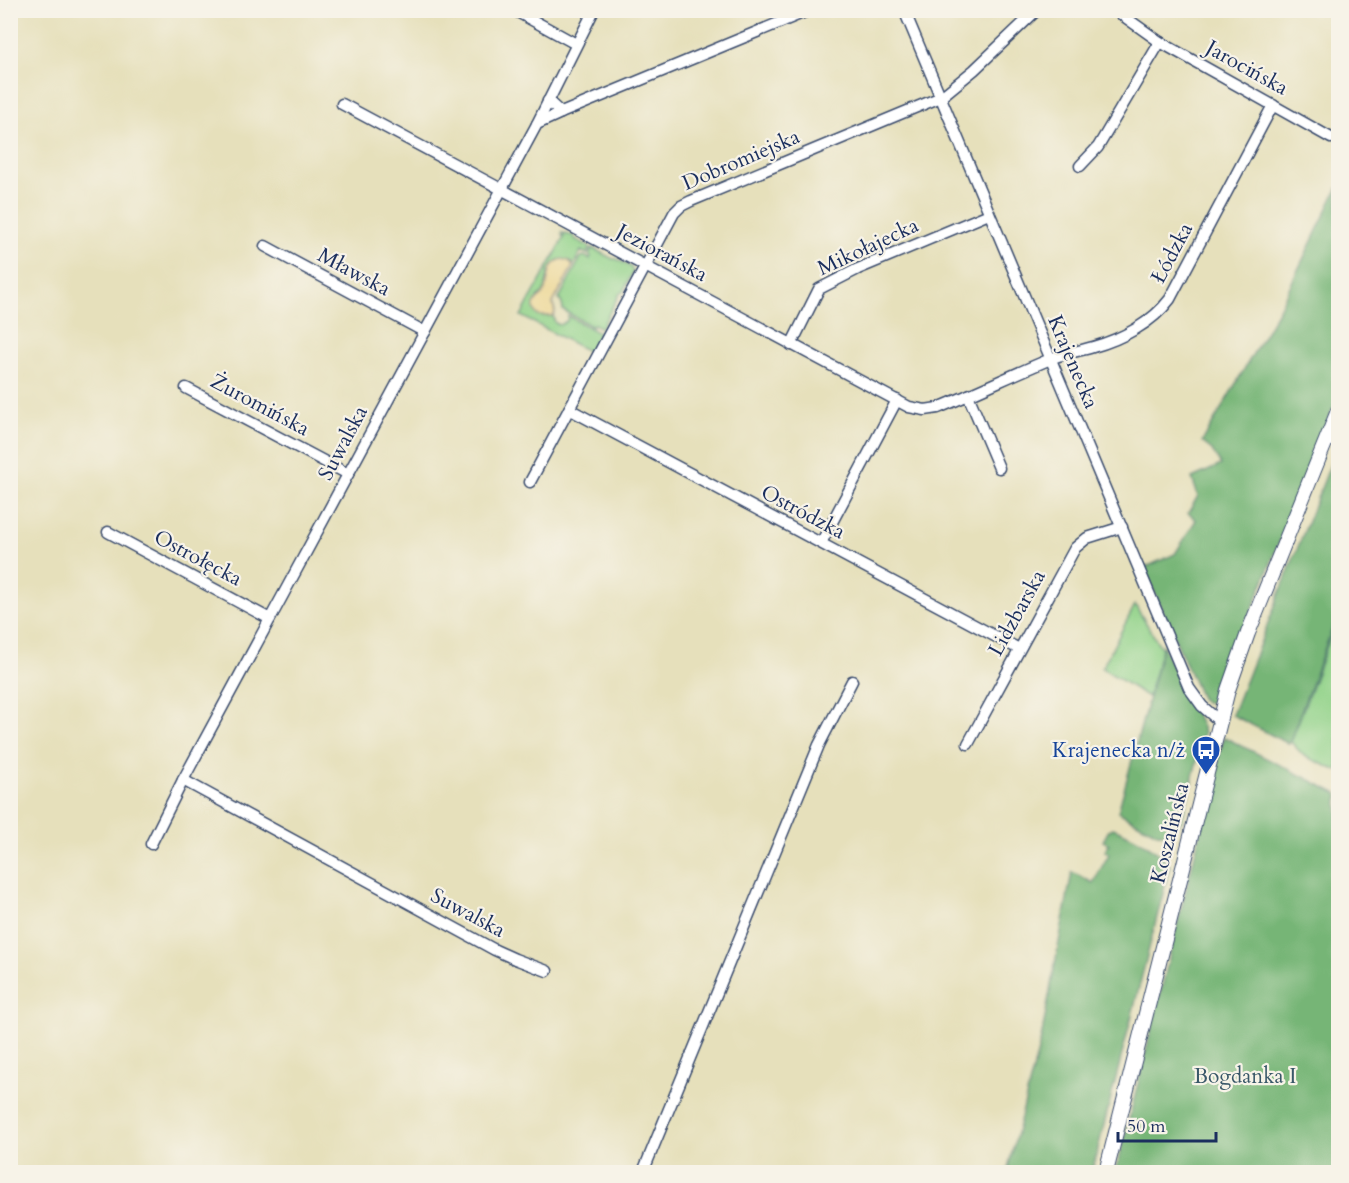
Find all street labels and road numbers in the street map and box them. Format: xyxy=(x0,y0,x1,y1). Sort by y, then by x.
street label: Jarocińska xyxy=(1198,32,1293,102)
street label: Dobromiejska xyxy=(678,122,804,198)
street label: Mikołajecka xyxy=(813,211,923,283)
street label: Jeziorańska xyxy=(609,215,713,289)
street label: Łódzka xyxy=(1144,218,1200,288)
street label: Mławska xyxy=(312,241,396,303)
street label: Krajenecka xyxy=(1040,311,1106,413)
street label: Żuromińska xyxy=(205,367,315,443)
street label: Suwalska xyxy=(311,401,375,485)
street label: Ostródzka xyxy=(756,478,850,546)
street label: Ostrołęcka xyxy=(149,523,247,593)
street label: Lidzbarska xyxy=(981,565,1053,661)
street label: Koszalińska xyxy=(1143,780,1197,886)
street label: Suwalska xyxy=(426,881,510,945)

